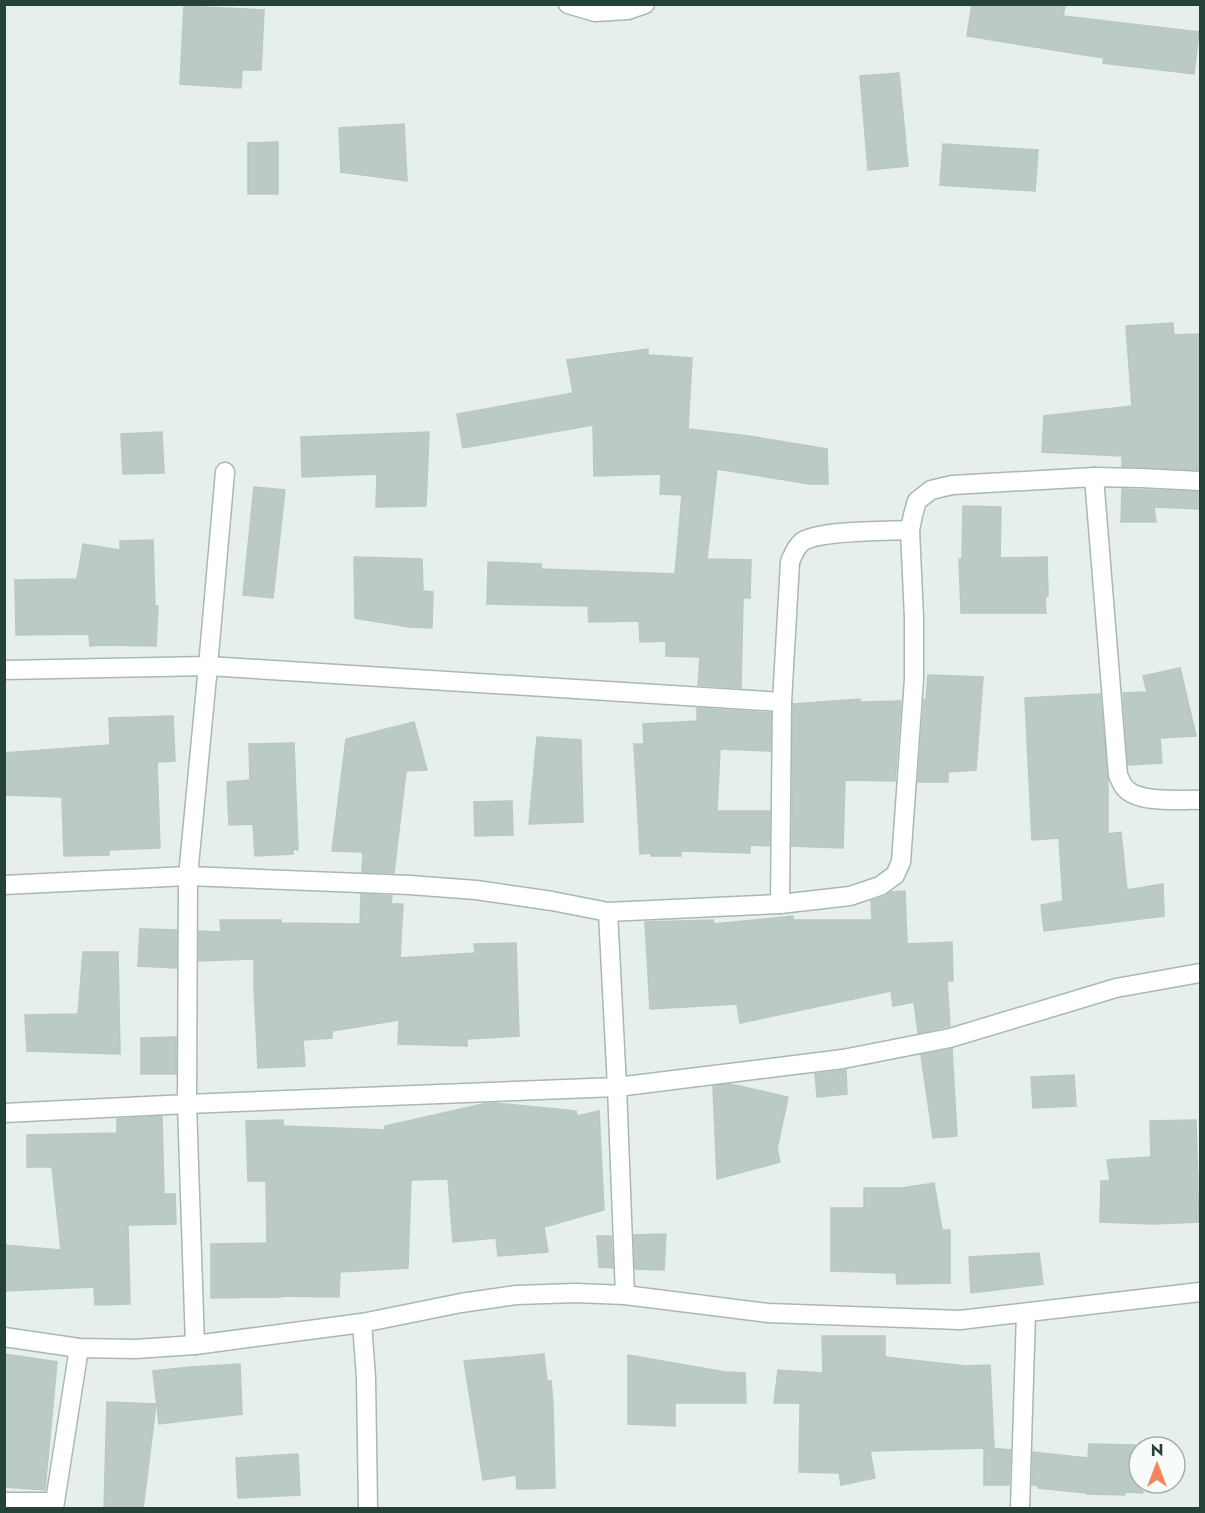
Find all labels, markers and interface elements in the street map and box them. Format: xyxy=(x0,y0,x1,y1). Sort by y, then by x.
north arrow xyxy=(1127,1435,1187,1495)
text: N xyxy=(1151,1439,1163,1462)

